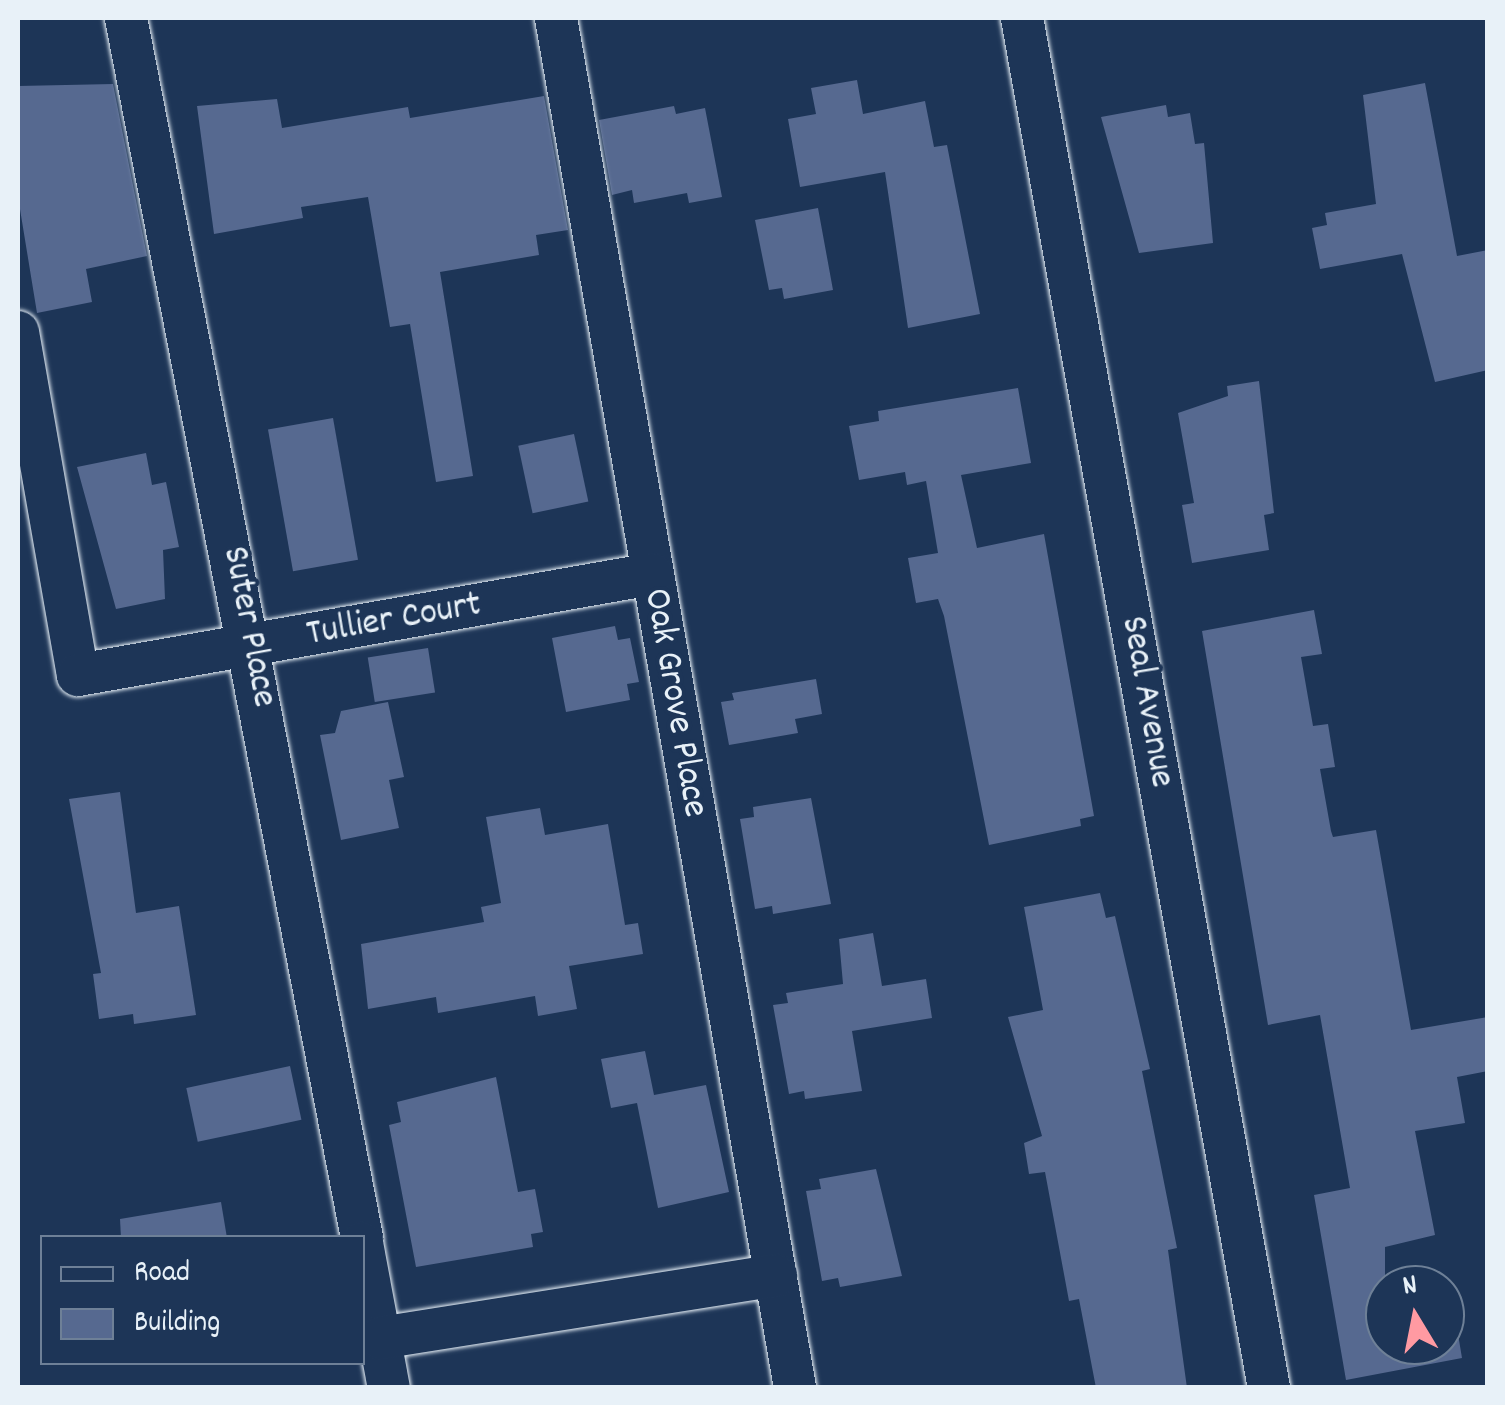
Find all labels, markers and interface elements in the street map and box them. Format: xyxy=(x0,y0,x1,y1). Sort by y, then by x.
street label: Suter Place xyxy=(210,543,286,711)
street label: Tullier Court xyxy=(303,583,485,659)
street label: Oak Grove Place xyxy=(631,585,717,821)
street label: Seal Avenue xyxy=(1109,613,1183,791)
legend xyxy=(40,1235,365,1365)
text: Road xyxy=(134,1253,190,1296)
north arrow xyxy=(1365,1265,1465,1365)
text: N xyxy=(1400,1267,1420,1308)
text: Building xyxy=(134,1303,220,1346)

